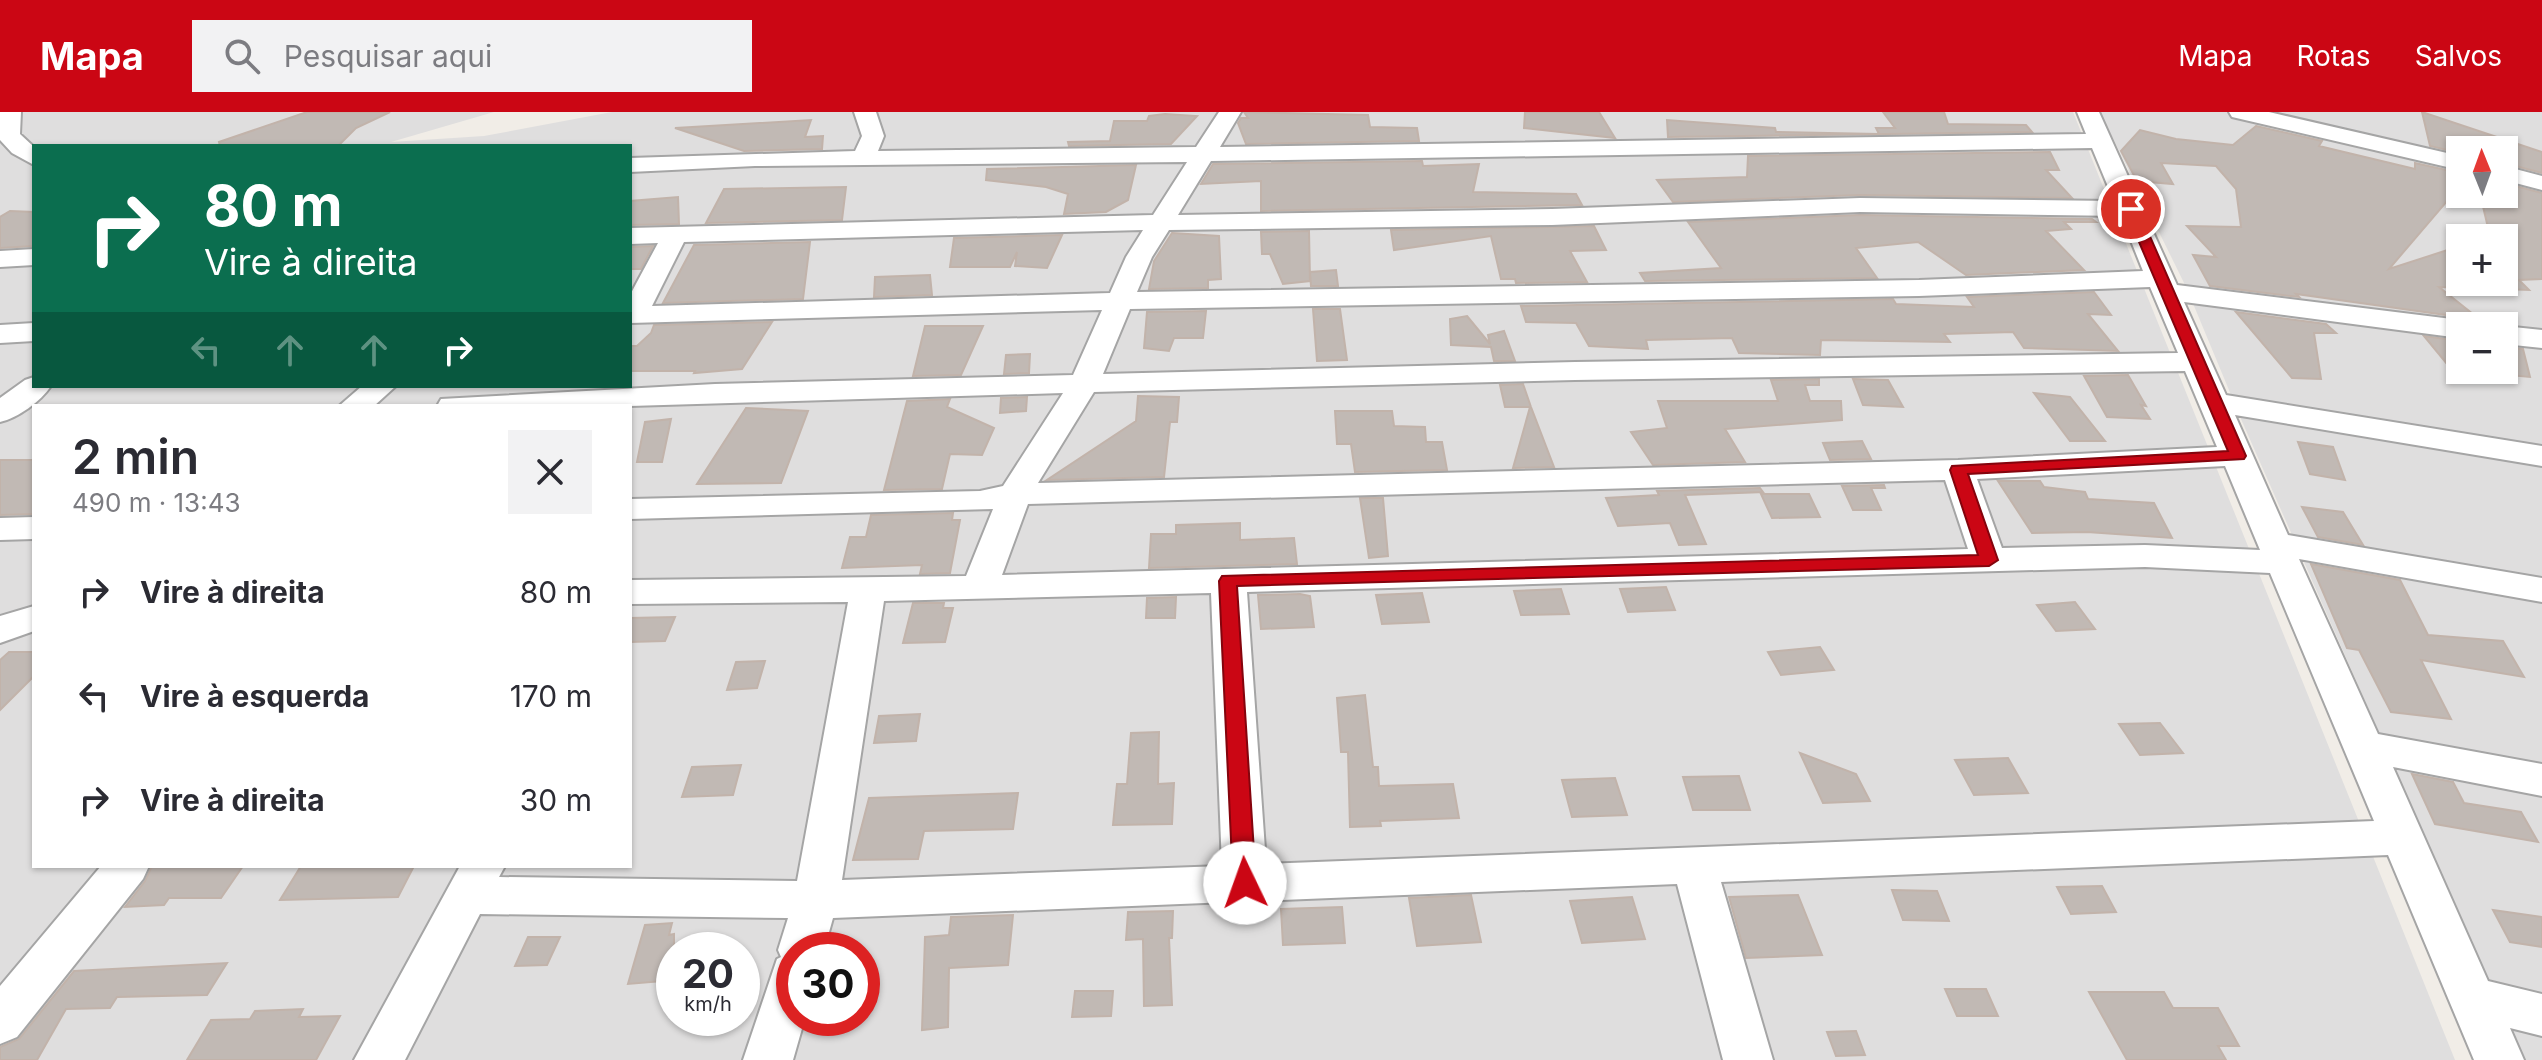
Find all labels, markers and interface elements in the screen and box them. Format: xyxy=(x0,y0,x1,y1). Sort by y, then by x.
search box xyxy=(192,20,752,92)
text: Mapa xyxy=(40,33,144,79)
icon: search xyxy=(220,34,264,78)
text: Pesquisar aqui xyxy=(284,38,492,74)
text: Mapa xyxy=(2178,39,2252,73)
text: Rotas xyxy=(2296,39,2371,73)
text: Salvos xyxy=(2415,39,2502,73)
north arrow xyxy=(2446,136,2518,208)
map controls xyxy=(2446,136,2518,384)
text: 80 m xyxy=(204,172,343,240)
pin xyxy=(2097,175,2165,243)
icon: right xyxy=(72,176,176,280)
icon: arrive xyxy=(2109,187,2153,231)
button: + xyxy=(2446,224,2518,296)
text: Vire à direita xyxy=(204,240,418,284)
button: − xyxy=(2446,312,2518,384)
icon: left xyxy=(184,328,228,372)
icon: ahead xyxy=(268,328,312,372)
icon: ahead xyxy=(352,328,396,372)
icon: right xyxy=(436,328,480,372)
text: 2 min xyxy=(72,427,199,486)
button: close xyxy=(508,430,592,514)
text: 490 m · 13:43 xyxy=(72,487,241,518)
icon: right xyxy=(72,570,116,614)
text: Vire à direita xyxy=(140,574,325,610)
text: 80 m xyxy=(520,574,592,610)
icon: left xyxy=(72,674,116,718)
text: Vire à esquerda xyxy=(140,678,369,714)
text: 170 m xyxy=(510,678,592,714)
icon: right xyxy=(72,778,116,822)
text: Vire à direita xyxy=(140,782,325,818)
text: 30 m xyxy=(520,782,592,818)
position arrow xyxy=(1203,841,1287,925)
speed limit sign: 30 xyxy=(776,932,880,1036)
text: 20 xyxy=(682,949,734,998)
text: km/h xyxy=(684,992,732,1016)

